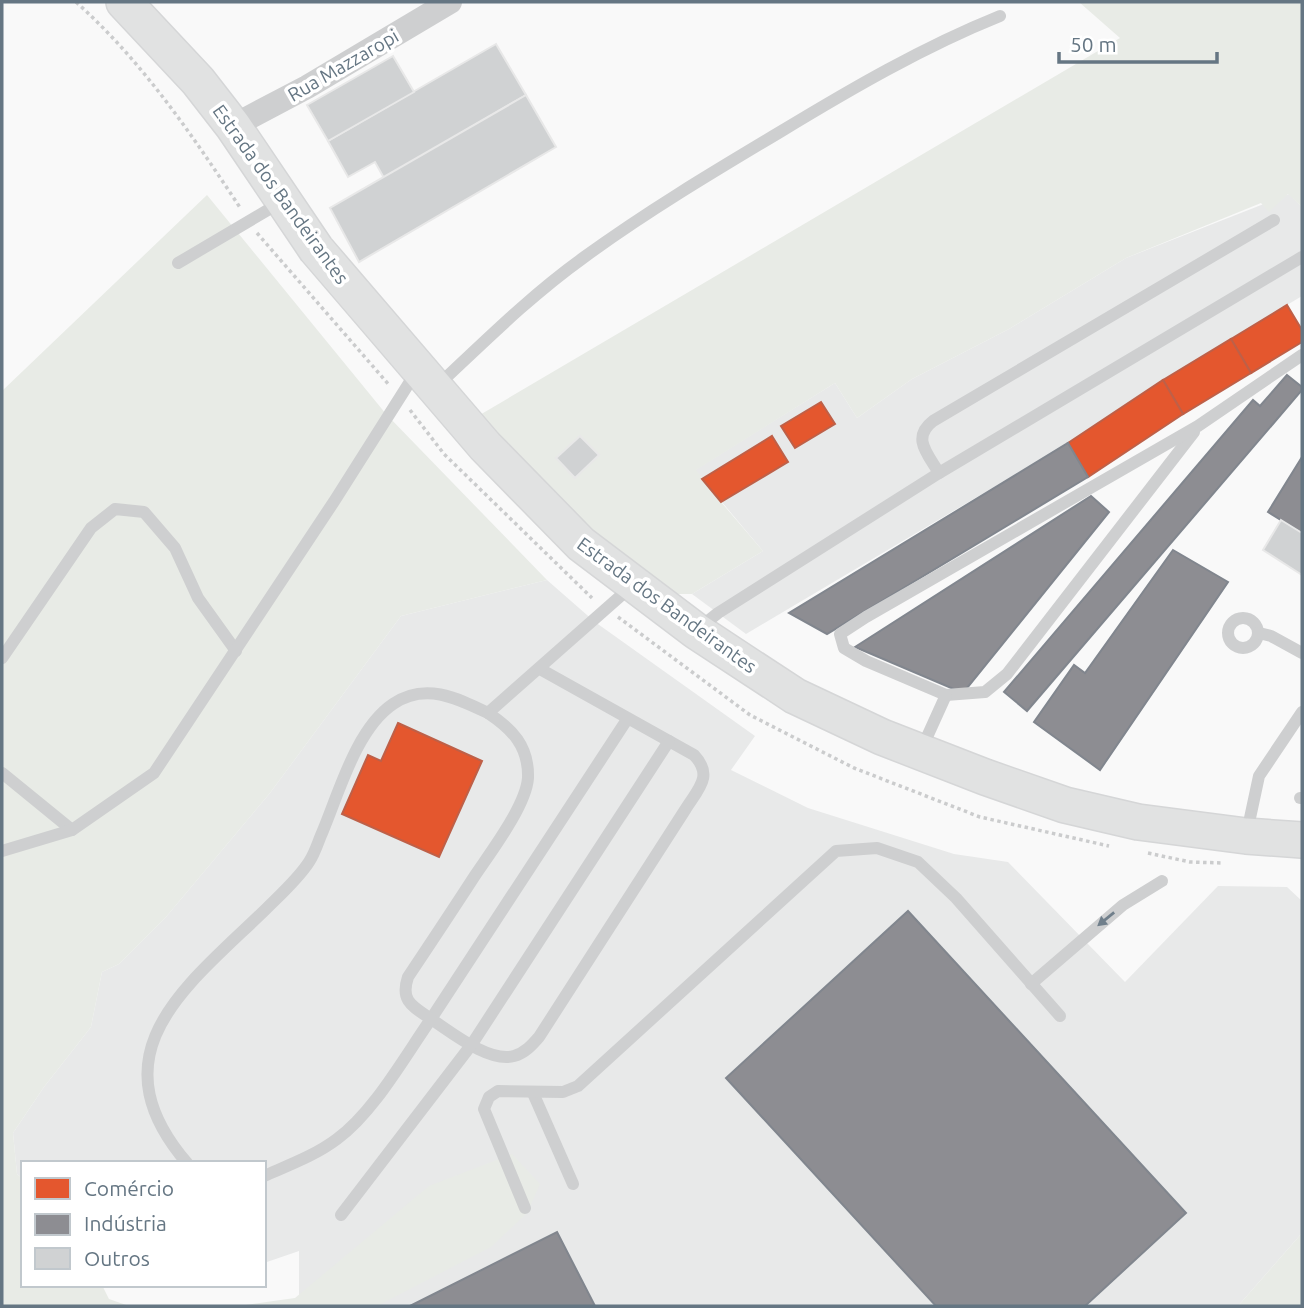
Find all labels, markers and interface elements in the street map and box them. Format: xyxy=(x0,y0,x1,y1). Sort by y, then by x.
scale bar xyxy=(1059,21,1216,65)
street label: Rua Mazzaropi xyxy=(284,24,402,106)
text: 50 m xyxy=(1070,32,1117,56)
street label: Estrada dos Bandeirantes xyxy=(209,100,353,288)
street label: Estrada dos Bandeirantes xyxy=(573,533,761,677)
one-way arrow xyxy=(1097,912,1115,927)
legend xyxy=(21,1161,266,1287)
text: Comércio xyxy=(84,1176,174,1200)
text: Indústria xyxy=(84,1211,167,1235)
text: Outros xyxy=(84,1246,150,1270)

